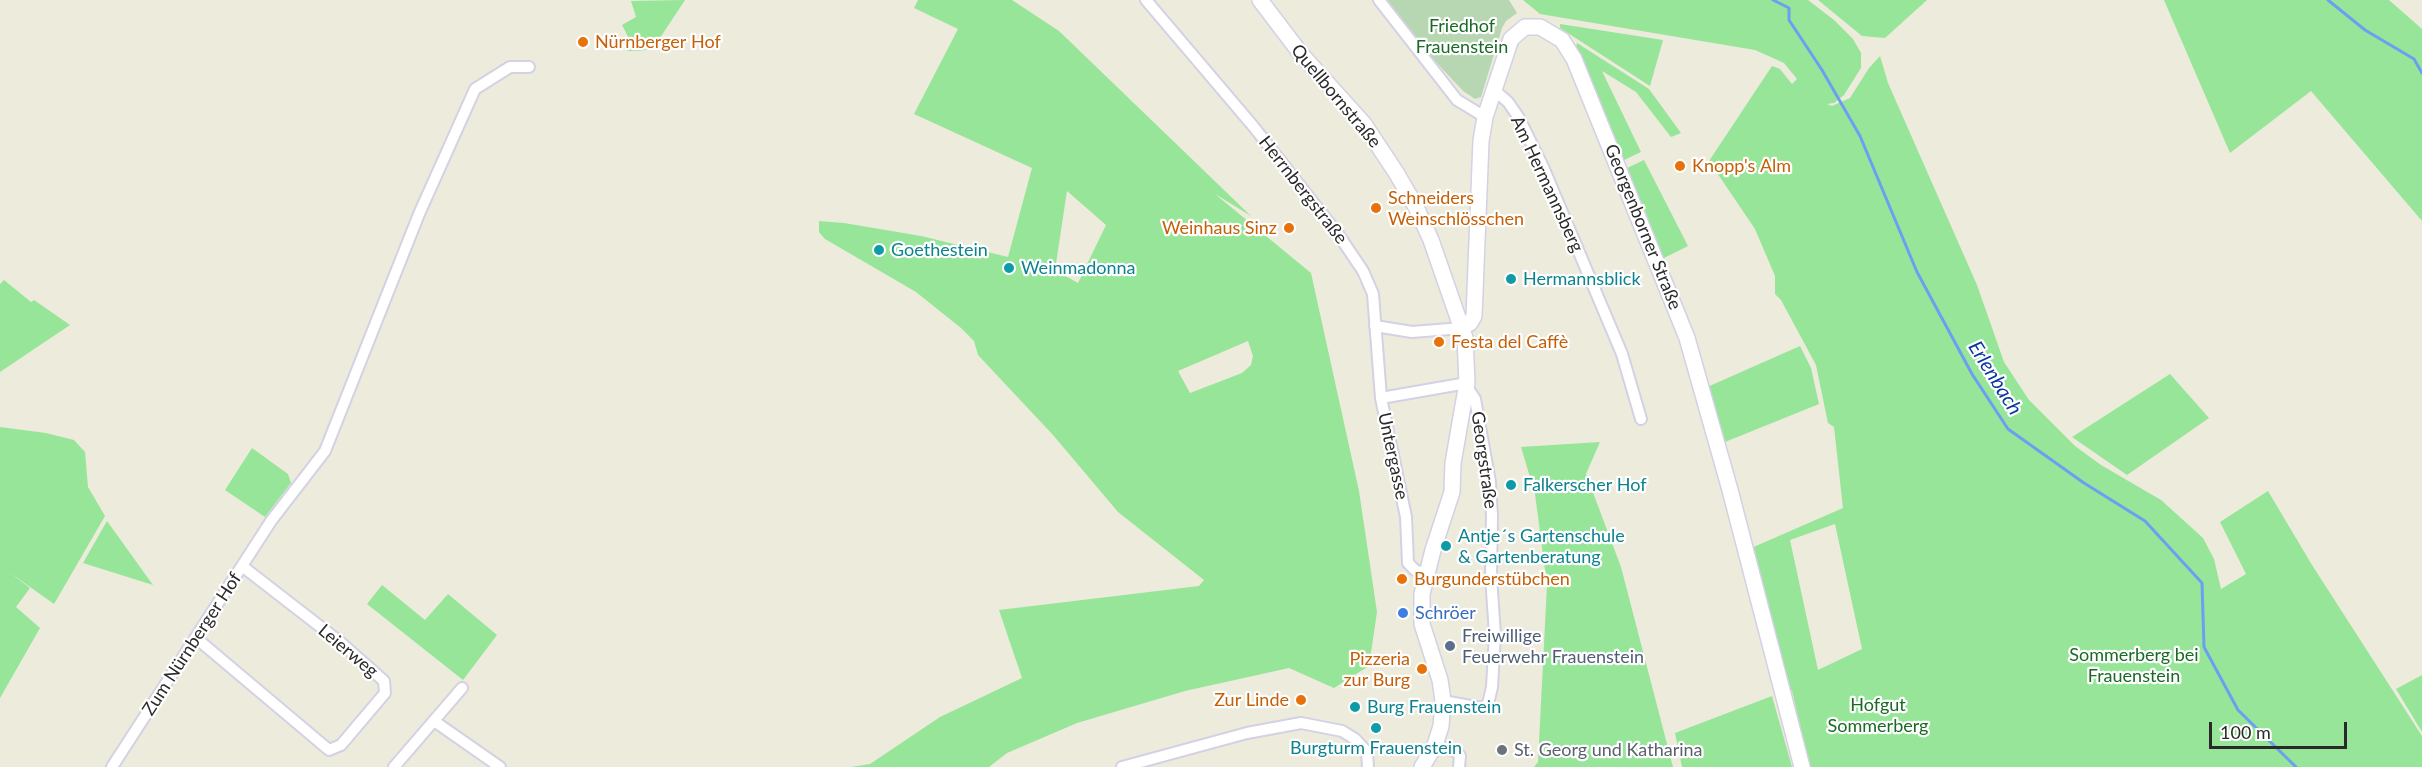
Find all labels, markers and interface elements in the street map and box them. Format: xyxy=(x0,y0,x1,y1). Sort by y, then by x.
park label: Friedhof Frauenstein xyxy=(1416,15,1508,57)
place label: Nürnberger Hof xyxy=(595,31,721,53)
marker: Nürnberger Hof xyxy=(576,35,590,49)
street label: Quellbornstraße xyxy=(1286,40,1386,152)
street label: Am Hermannsberg xyxy=(1506,112,1588,256)
street label: Herrnbergstraße xyxy=(1254,132,1352,248)
street label: Georgenborner Straße xyxy=(1600,141,1686,313)
place label: Knopp's Alm xyxy=(1692,155,1791,177)
marker: Knopp's Alm xyxy=(1673,159,1687,173)
place label: Schneiders Weinschlösschen xyxy=(1388,187,1524,230)
marker: Schneiders Weinschlösschen xyxy=(1369,201,1383,215)
place label: Weinhaus Sinz xyxy=(1162,217,1277,239)
marker: Weinhaus Sinz xyxy=(1282,221,1296,235)
place label: Goethestein xyxy=(891,239,988,261)
marker: Goethestein xyxy=(872,243,886,257)
place label: Weinmadonna xyxy=(1021,257,1136,279)
marker: Weinmadonna xyxy=(1002,261,1016,275)
place label: Hermannsblick xyxy=(1523,268,1641,290)
marker: Hermannsblick xyxy=(1504,272,1518,286)
place label: Festa del Caffè xyxy=(1451,331,1568,353)
marker: Festa del Caffè xyxy=(1432,335,1446,349)
water label: Erlenbach xyxy=(1963,337,2027,419)
street label: Untergasse xyxy=(1373,410,1413,502)
street label: Georgstraße xyxy=(1466,410,1502,510)
place label: Falkerscher Hof xyxy=(1523,474,1647,496)
marker: Falkerscher Hof xyxy=(1504,478,1518,492)
place label: Antje´s Gartenschule & Gartenberatung xyxy=(1458,525,1625,568)
marker: Antje´s Gartenschule & Gartenberatung xyxy=(1439,539,1453,553)
place label: Burgunderstübchen xyxy=(1414,568,1570,590)
street label: Zum Nürnberger Hof xyxy=(138,569,246,719)
marker: Burgunderstübchen xyxy=(1395,572,1409,586)
place label: Schröer xyxy=(1415,602,1476,624)
marker: Schröer xyxy=(1396,606,1410,620)
street label: Leierweg xyxy=(314,620,382,682)
place label: Freiwillige Feuerwehr Frauenstein xyxy=(1462,625,1644,668)
marker: Freiwillige Feuerwehr Frauenstein xyxy=(1443,639,1457,653)
park label: Sommerberg bei Frauenstein xyxy=(2069,644,2199,686)
place label: Pizzeria zur Burg xyxy=(1343,648,1410,690)
marker: Pizzeria zur Burg xyxy=(1415,662,1429,676)
place label: Zur Linde xyxy=(1214,689,1289,711)
marker: Zur Linde xyxy=(1294,693,1308,707)
park label: Hofgut Sommerberg xyxy=(1828,694,1928,736)
place label: Burg Frauenstein xyxy=(1367,696,1501,718)
marker: Burg Frauenstein xyxy=(1348,700,1362,714)
scale bar xyxy=(2212,710,2350,748)
marker: Burgturm Frauenstein xyxy=(1369,721,1383,735)
text: 100 m xyxy=(2220,721,2271,743)
place label: Burgturm Frauenstein xyxy=(1290,737,1462,759)
place label: St. Georg und Katharina xyxy=(1514,739,1703,761)
marker: St. Georg und Katharina xyxy=(1495,743,1509,757)

